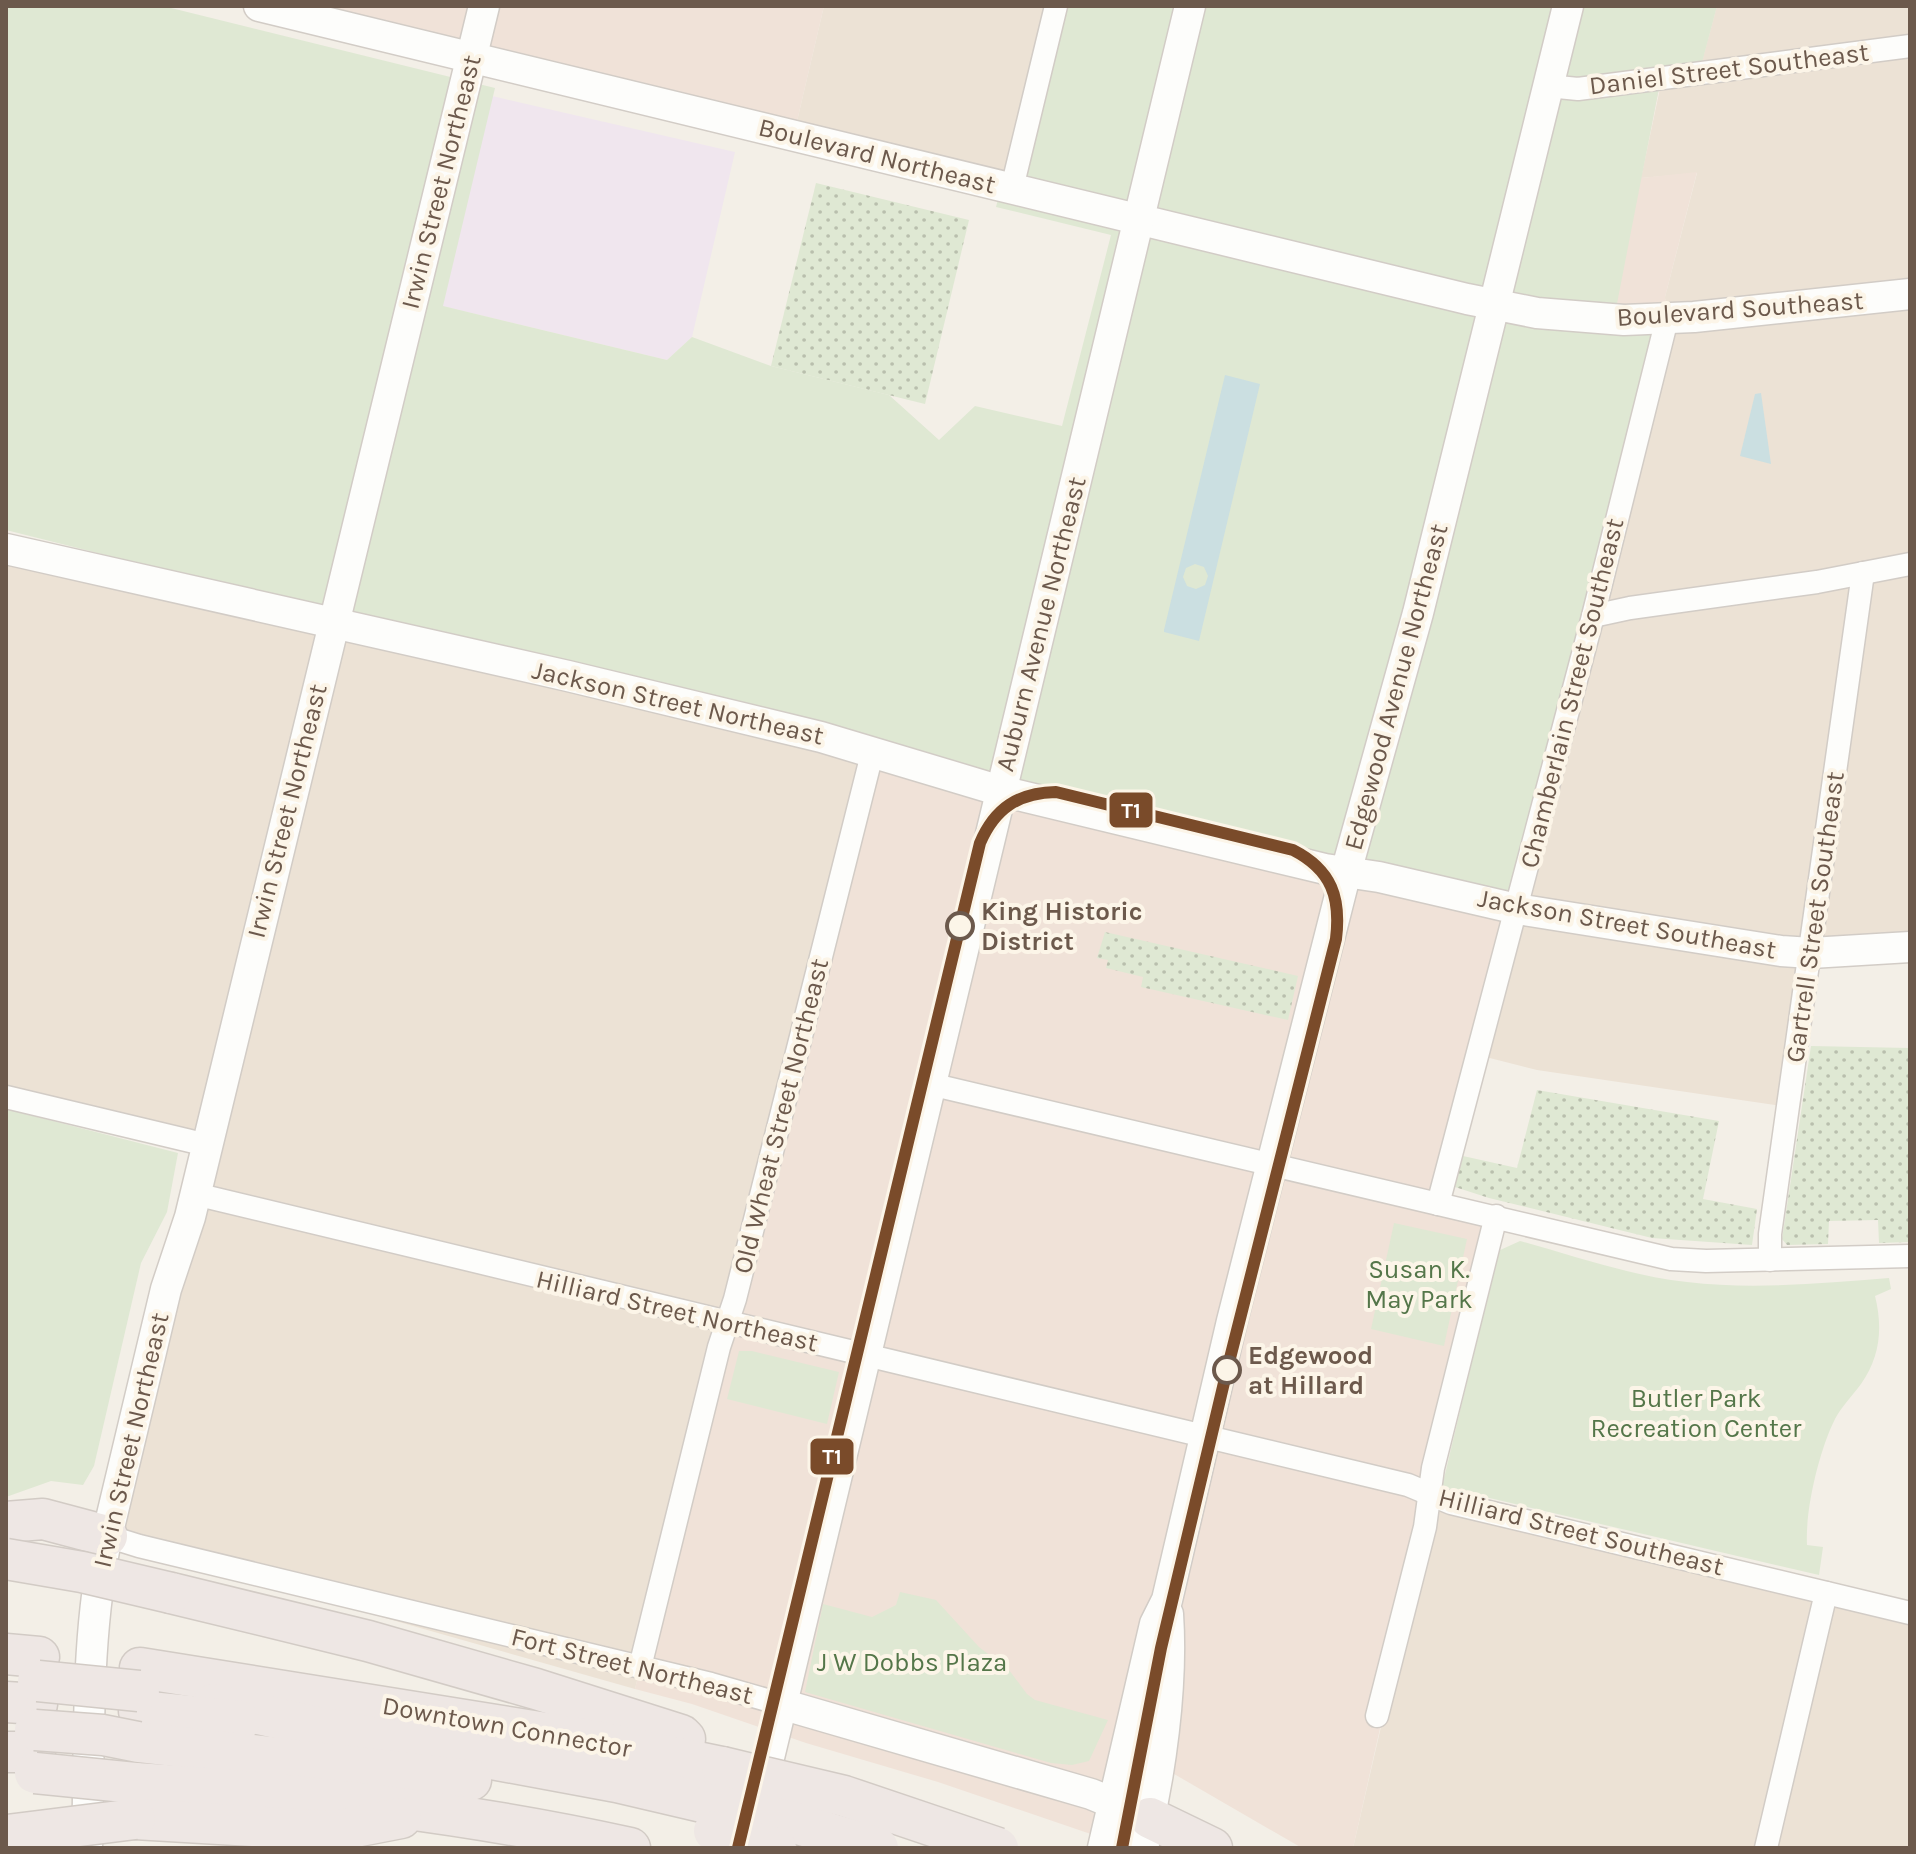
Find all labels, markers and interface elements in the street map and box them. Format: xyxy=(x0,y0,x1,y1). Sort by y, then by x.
street label: Daniel Street Southeast xyxy=(1587,36,1871,102)
street label: Irwin Street Northeast xyxy=(394,52,488,312)
street label: Boulevard Northeast xyxy=(755,112,999,200)
street label: Boulevard Southeast xyxy=(1616,285,1865,333)
street label: Auburn Avenue Northeast xyxy=(989,473,1093,775)
street label: Chamberlain Street Southeast xyxy=(1513,515,1631,871)
street label: Edgewood Avenue Northeast xyxy=(1337,520,1455,854)
street label: Jackson Street Northeast xyxy=(529,654,827,752)
street label: Irwin Street Northeast xyxy=(240,681,334,941)
street label: Gartrell Street Southeast xyxy=(1779,769,1851,1064)
line badge: T1 xyxy=(1108,791,1154,829)
text: T1 xyxy=(1121,798,1141,824)
street label: Jackson Street Southeast xyxy=(1475,882,1779,966)
place label: King Historic District xyxy=(981,896,1143,957)
marker: King Historic District xyxy=(946,912,974,940)
street label: Old Wheat Street Northeast xyxy=(727,955,835,1277)
park label: Susan K. May Park xyxy=(1365,1254,1473,1315)
street label: Hilliard Street Northeast xyxy=(533,1263,821,1359)
street label: Irwin Street Northeast xyxy=(87,1309,175,1570)
place label: Edgewood at Hillard xyxy=(1248,1340,1373,1401)
marker: Edgewood at Hillard xyxy=(1213,1356,1241,1384)
park label: Butler Park Recreation Center xyxy=(1591,1383,1802,1444)
line badge: T1 xyxy=(809,1437,855,1476)
text: T1 xyxy=(822,1444,842,1470)
street label: Hilliard Street Southeast xyxy=(1435,1482,1727,1582)
street label: Fort Street Northeast xyxy=(508,1621,756,1711)
park label: J W Dobbs Plaza xyxy=(817,1647,1007,1678)
street label: Downtown Connector xyxy=(380,1690,634,1764)

